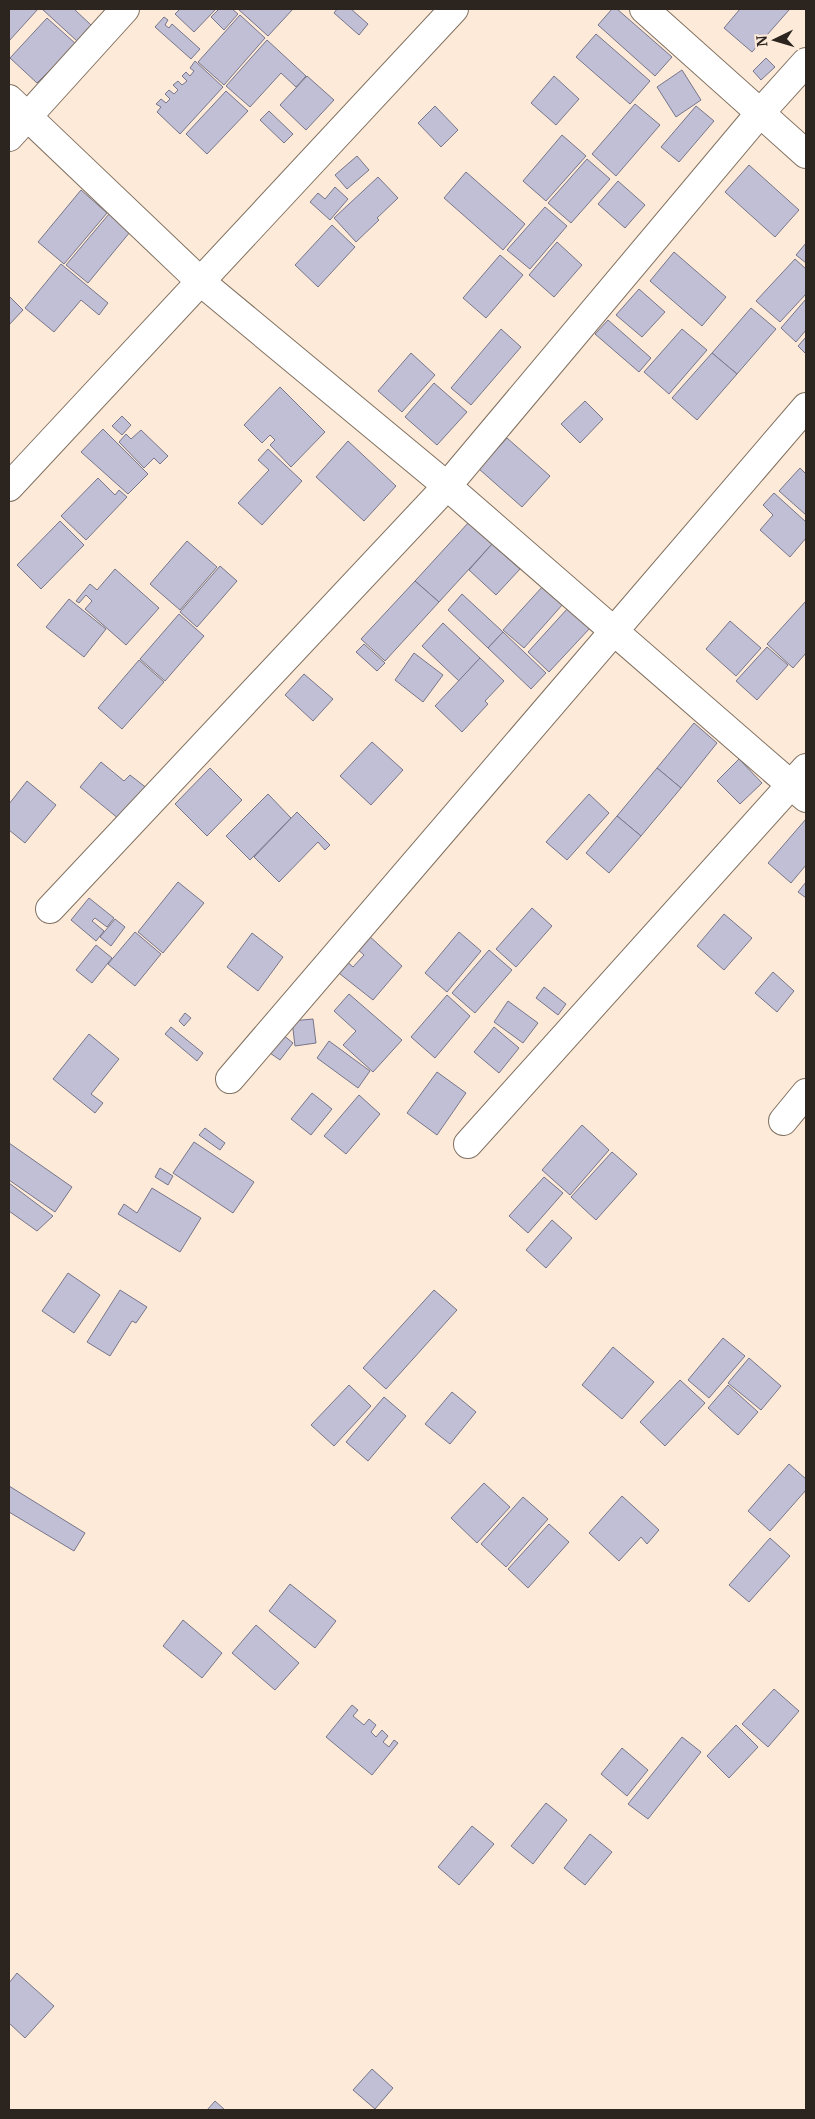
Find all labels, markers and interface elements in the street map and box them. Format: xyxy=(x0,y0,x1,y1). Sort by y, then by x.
north arrow xyxy=(750,15,800,65)
text: N xyxy=(753,35,771,47)

